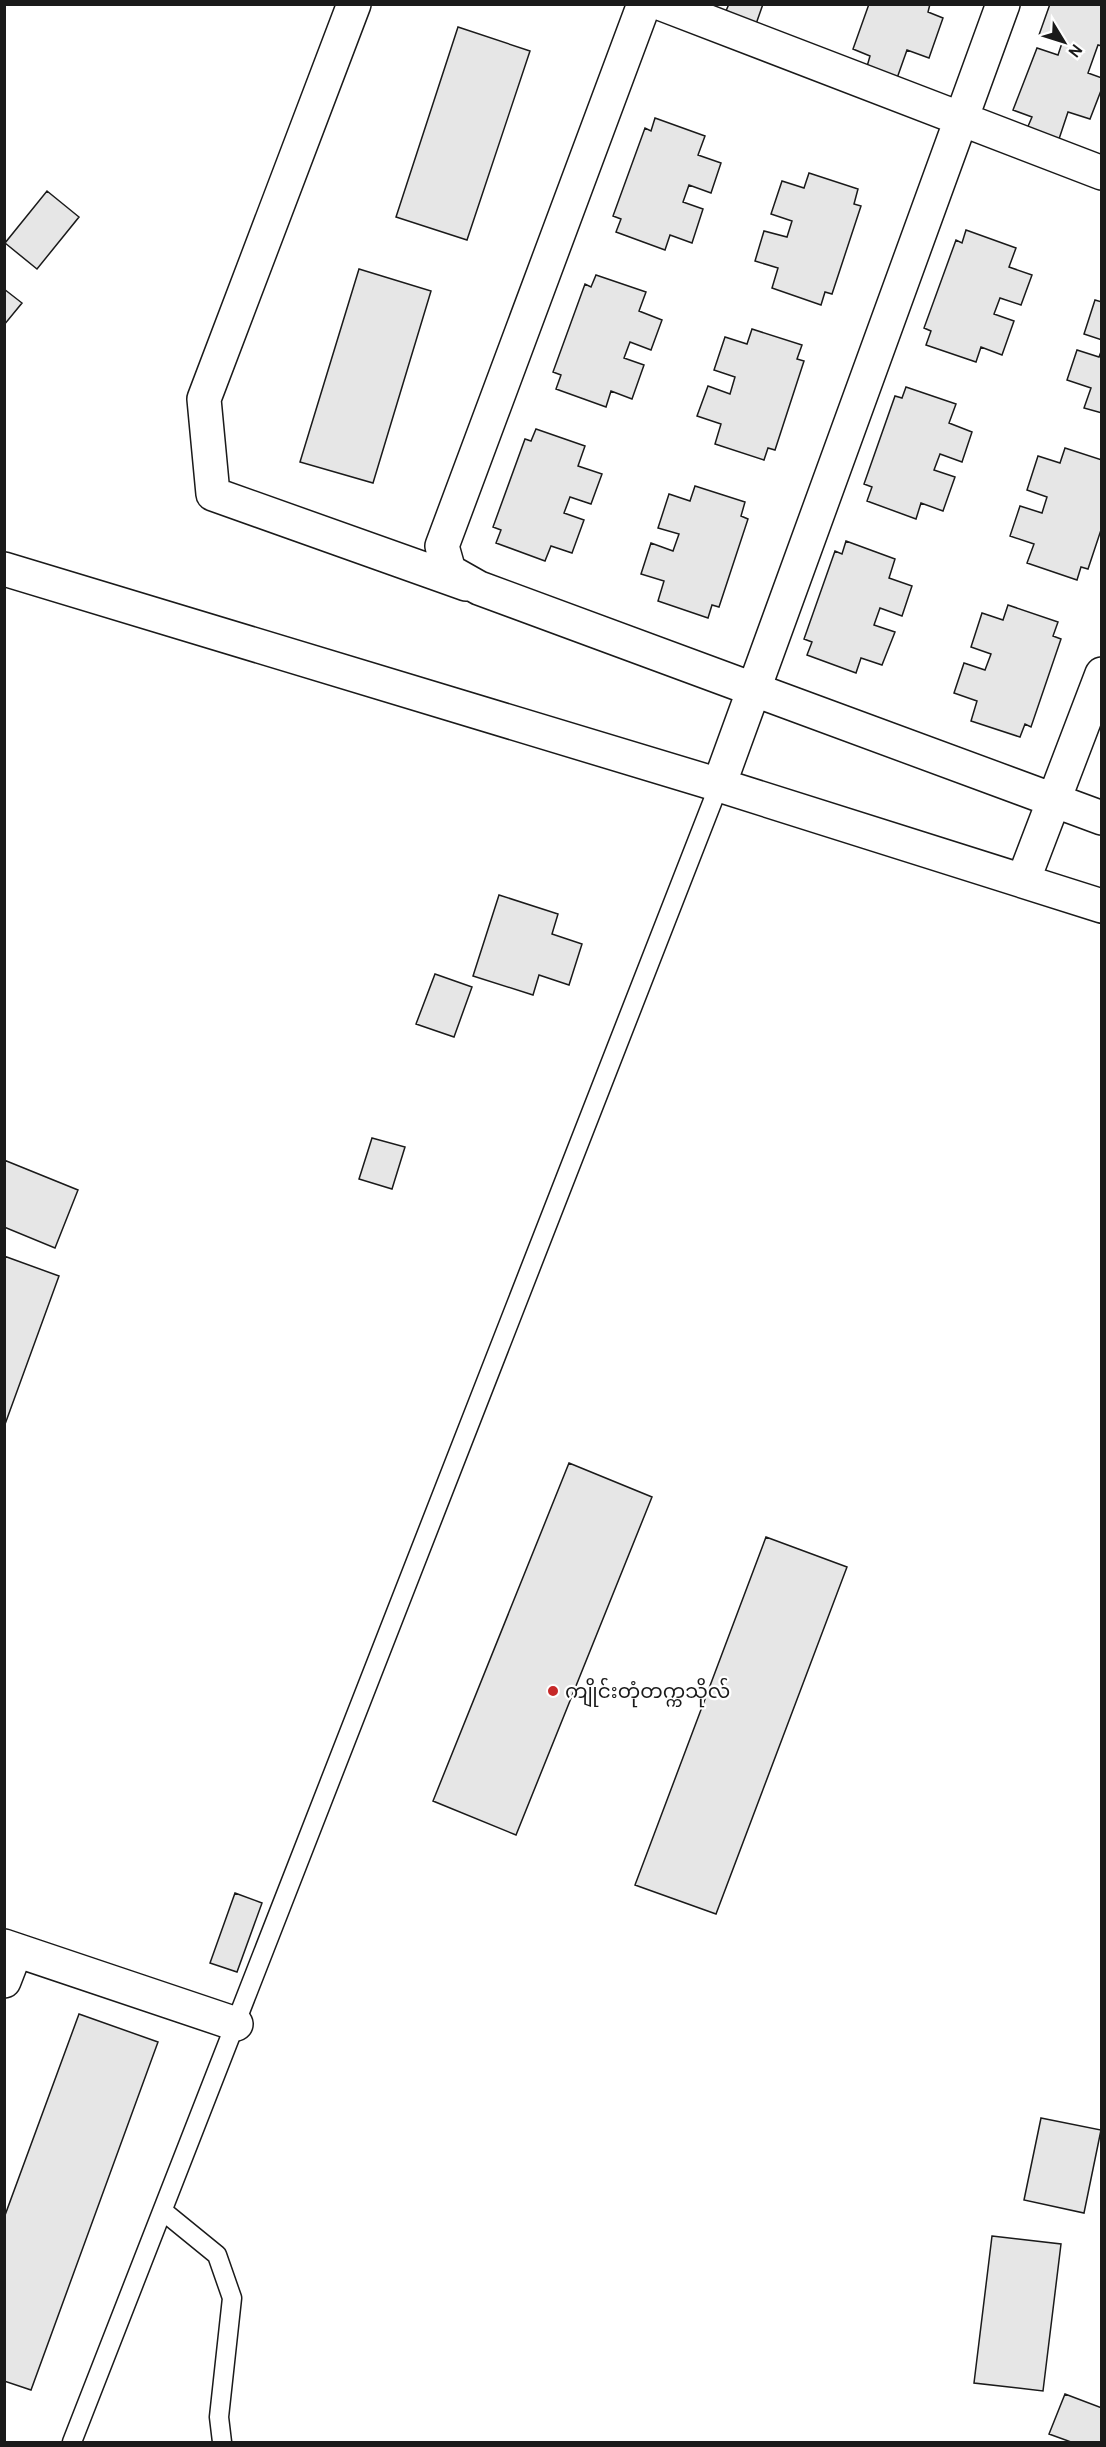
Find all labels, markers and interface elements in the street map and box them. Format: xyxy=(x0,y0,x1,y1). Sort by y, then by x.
north arrow xyxy=(1034,12,1094,72)
text: N xyxy=(1064,41,1086,61)
place label: ကျိုင်းတုံတက္ကသိုလ် xyxy=(565,1677,730,1708)
marker: ကျိုင်းတုံတက္ကသိုလ် xyxy=(546,1684,560,1698)

